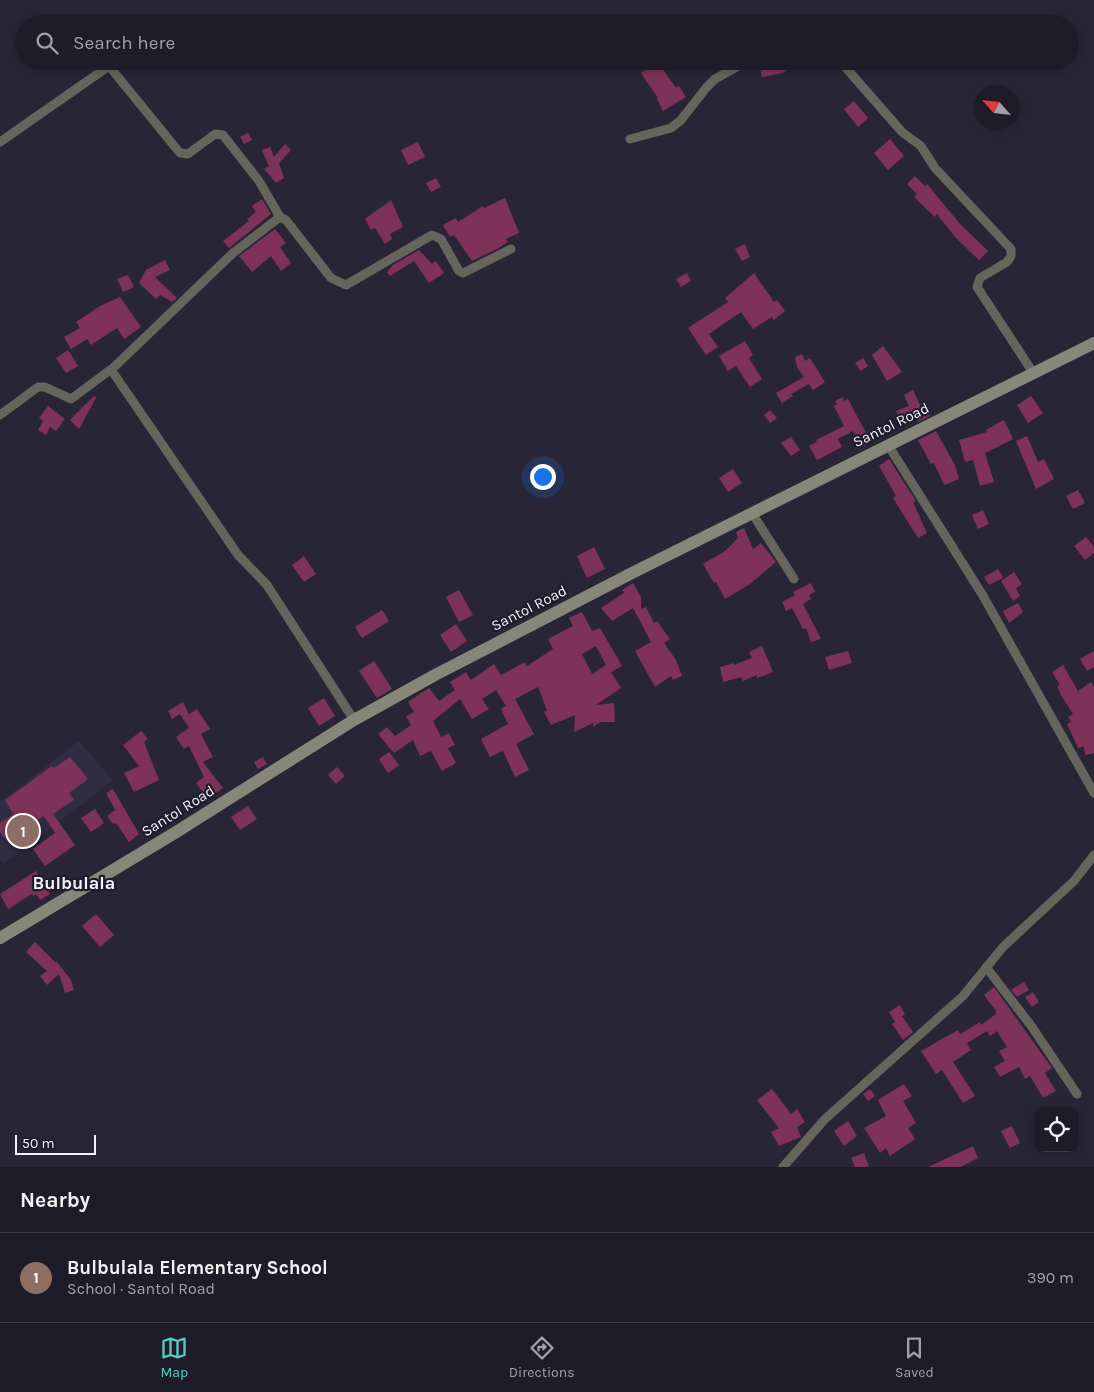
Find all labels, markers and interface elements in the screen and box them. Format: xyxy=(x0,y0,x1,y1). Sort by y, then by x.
search box xyxy=(15,15,1079,70)
icon: search xyxy=(33,29,61,57)
text: Search here xyxy=(73,32,175,54)
north arrow xyxy=(974,85,1019,130)
street label: Santol Road xyxy=(850,399,932,451)
your location xyxy=(530,464,556,490)
street label: Santol Road xyxy=(488,581,570,635)
street label: Santol Road xyxy=(138,782,218,840)
pin: 1 xyxy=(7,812,39,850)
district label: Bulbulala xyxy=(33,872,115,894)
map controls xyxy=(1034,1107,1079,1152)
button: locate xyxy=(1034,1107,1079,1152)
scale bar xyxy=(15,1132,96,1155)
text: 50 m xyxy=(22,1135,55,1152)
text: Nearby xyxy=(20,1188,90,1212)
text: Bulbulala Elementary School xyxy=(67,1257,328,1279)
text: 1 xyxy=(33,1268,39,1287)
text: 390 m xyxy=(1027,1268,1074,1287)
text: School · Santol Road xyxy=(67,1279,215,1298)
tab: Map xyxy=(160,1334,188,1381)
tab: Directions xyxy=(509,1334,575,1381)
tab: Saved xyxy=(895,1334,934,1381)

